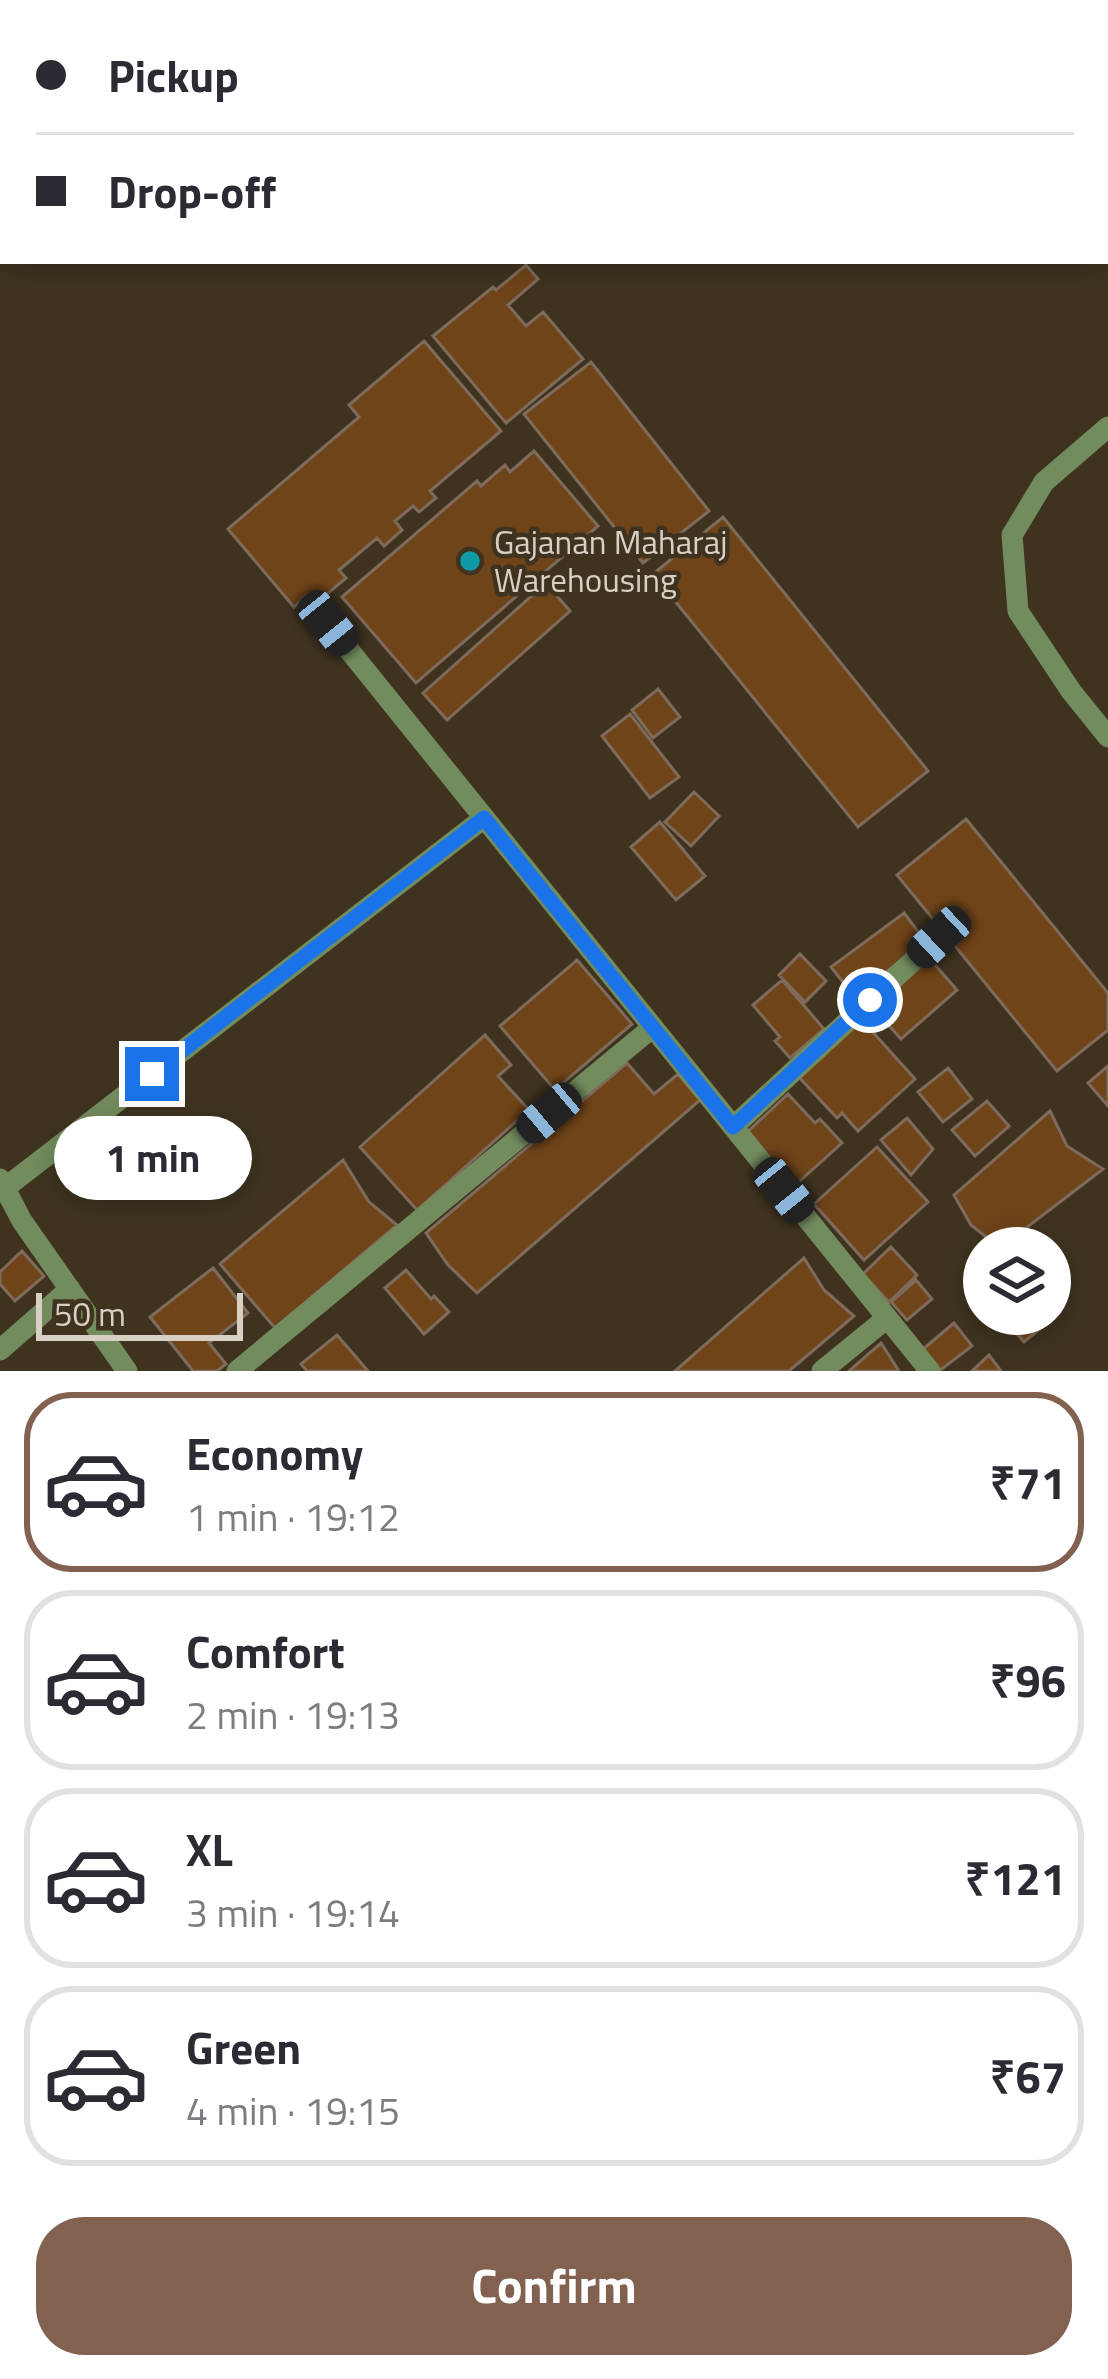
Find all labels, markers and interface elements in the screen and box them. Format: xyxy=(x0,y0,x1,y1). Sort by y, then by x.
text: Pickup xyxy=(108,41,239,109)
text: Drop-off xyxy=(108,157,276,225)
place label: Gajanan Maharaj Warehousing xyxy=(494,517,728,605)
marker: Gajanan Maharaj Warehousing xyxy=(457,548,483,574)
car xyxy=(291,584,365,662)
car xyxy=(900,899,978,975)
route start xyxy=(843,973,897,1027)
route end xyxy=(125,1047,179,1101)
car xyxy=(510,1076,588,1150)
callout: 1 min xyxy=(53,1116,251,1200)
text: 1 min xyxy=(106,1128,200,1187)
car xyxy=(747,1151,821,1229)
map controls xyxy=(963,1227,1071,1335)
button: layers xyxy=(963,1227,1071,1335)
scale bar xyxy=(36,1287,243,1340)
text: 50 m xyxy=(54,1289,126,1339)
text: Economy xyxy=(186,1419,363,1487)
icon: car xyxy=(42,1428,150,1536)
text: ₹71 xyxy=(990,1448,1066,1516)
text: 1 min · 19:12 xyxy=(186,1487,400,1546)
text: Comfort xyxy=(186,1617,345,1685)
icon: car xyxy=(42,1626,150,1734)
text: ₹96 xyxy=(990,1646,1066,1714)
text: 2 min · 19:13 xyxy=(186,1685,400,1744)
text: XL xyxy=(186,1815,233,1883)
icon: car xyxy=(42,1824,150,1932)
text: ₹121 xyxy=(965,1844,1066,1912)
text: 3 min · 19:14 xyxy=(186,1883,400,1942)
text: Green xyxy=(186,2013,301,2081)
icon: car xyxy=(42,2022,150,2130)
text: ₹67 xyxy=(990,2042,1066,2110)
text: 4 min · 19:15 xyxy=(186,2081,400,2140)
button: Confirm xyxy=(36,2217,1072,2355)

